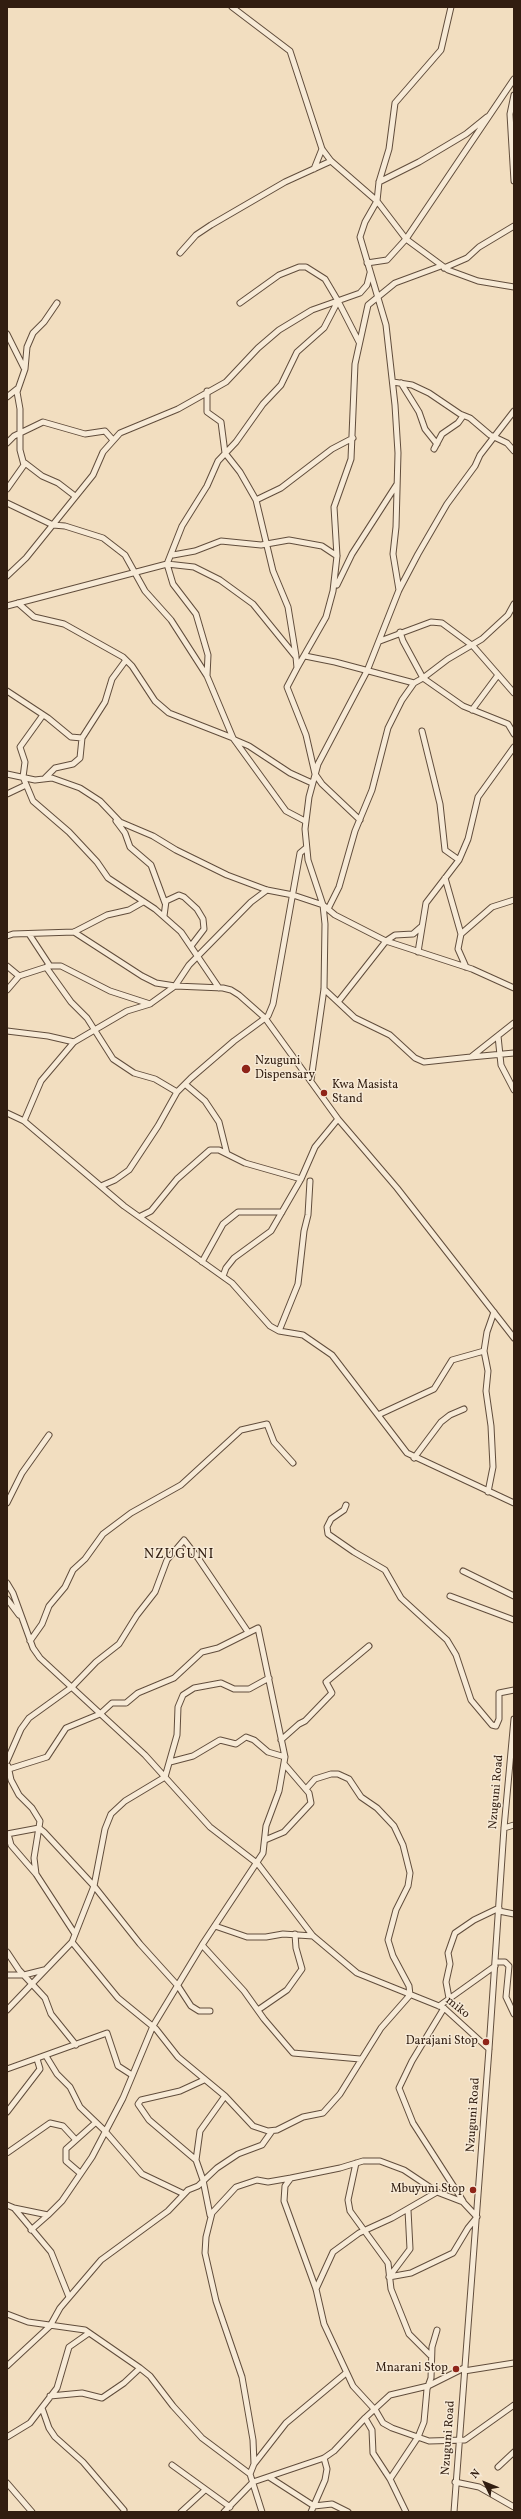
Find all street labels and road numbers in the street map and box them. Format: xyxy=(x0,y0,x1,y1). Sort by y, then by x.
street label: Nzuguni Road xyxy=(487,1754,507,1830)
street label: miko xyxy=(442,1994,472,2022)
street label: Nzuguni Road xyxy=(464,2077,484,2153)
street label: Nzuguni Road xyxy=(439,2400,459,2476)

